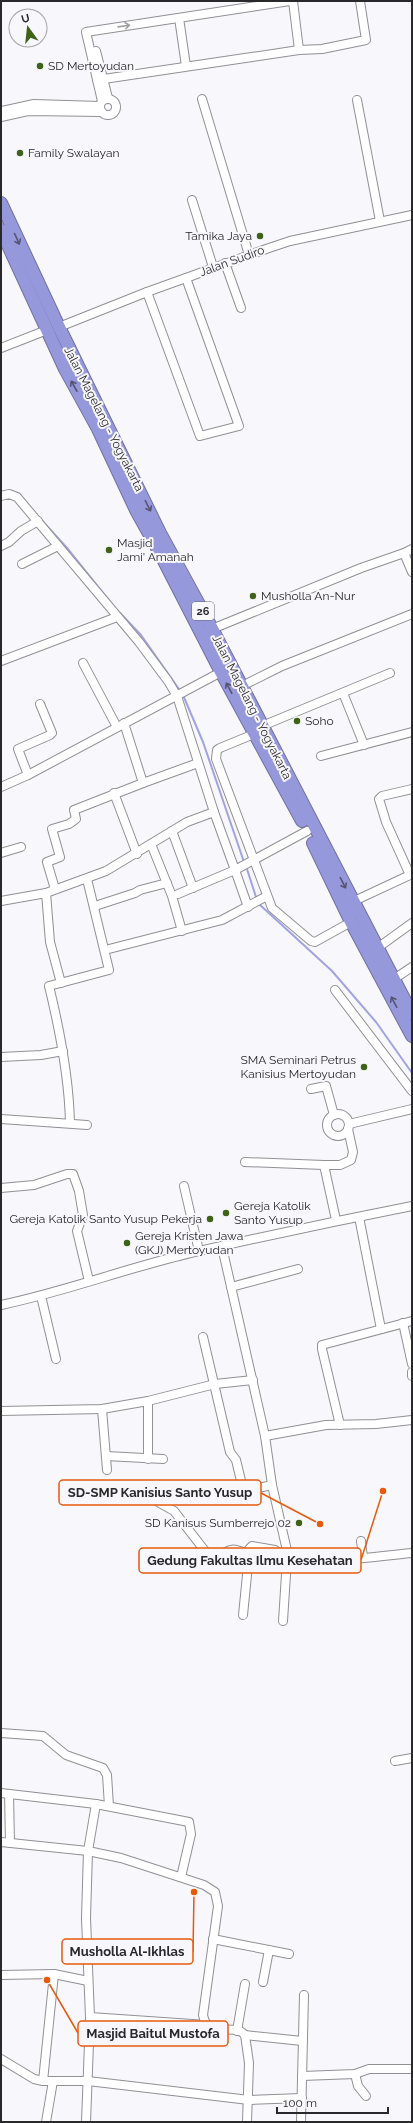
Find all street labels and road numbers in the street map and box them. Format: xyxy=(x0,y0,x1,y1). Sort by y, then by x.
street label: Jalan Sudiro xyxy=(198,243,266,279)
street label: Jalan Magelang - Yogyakarta xyxy=(61,344,147,494)
road number: 26 xyxy=(192,602,214,620)
street label: Jalan Magelang - Yogyakarta xyxy=(209,632,295,782)

